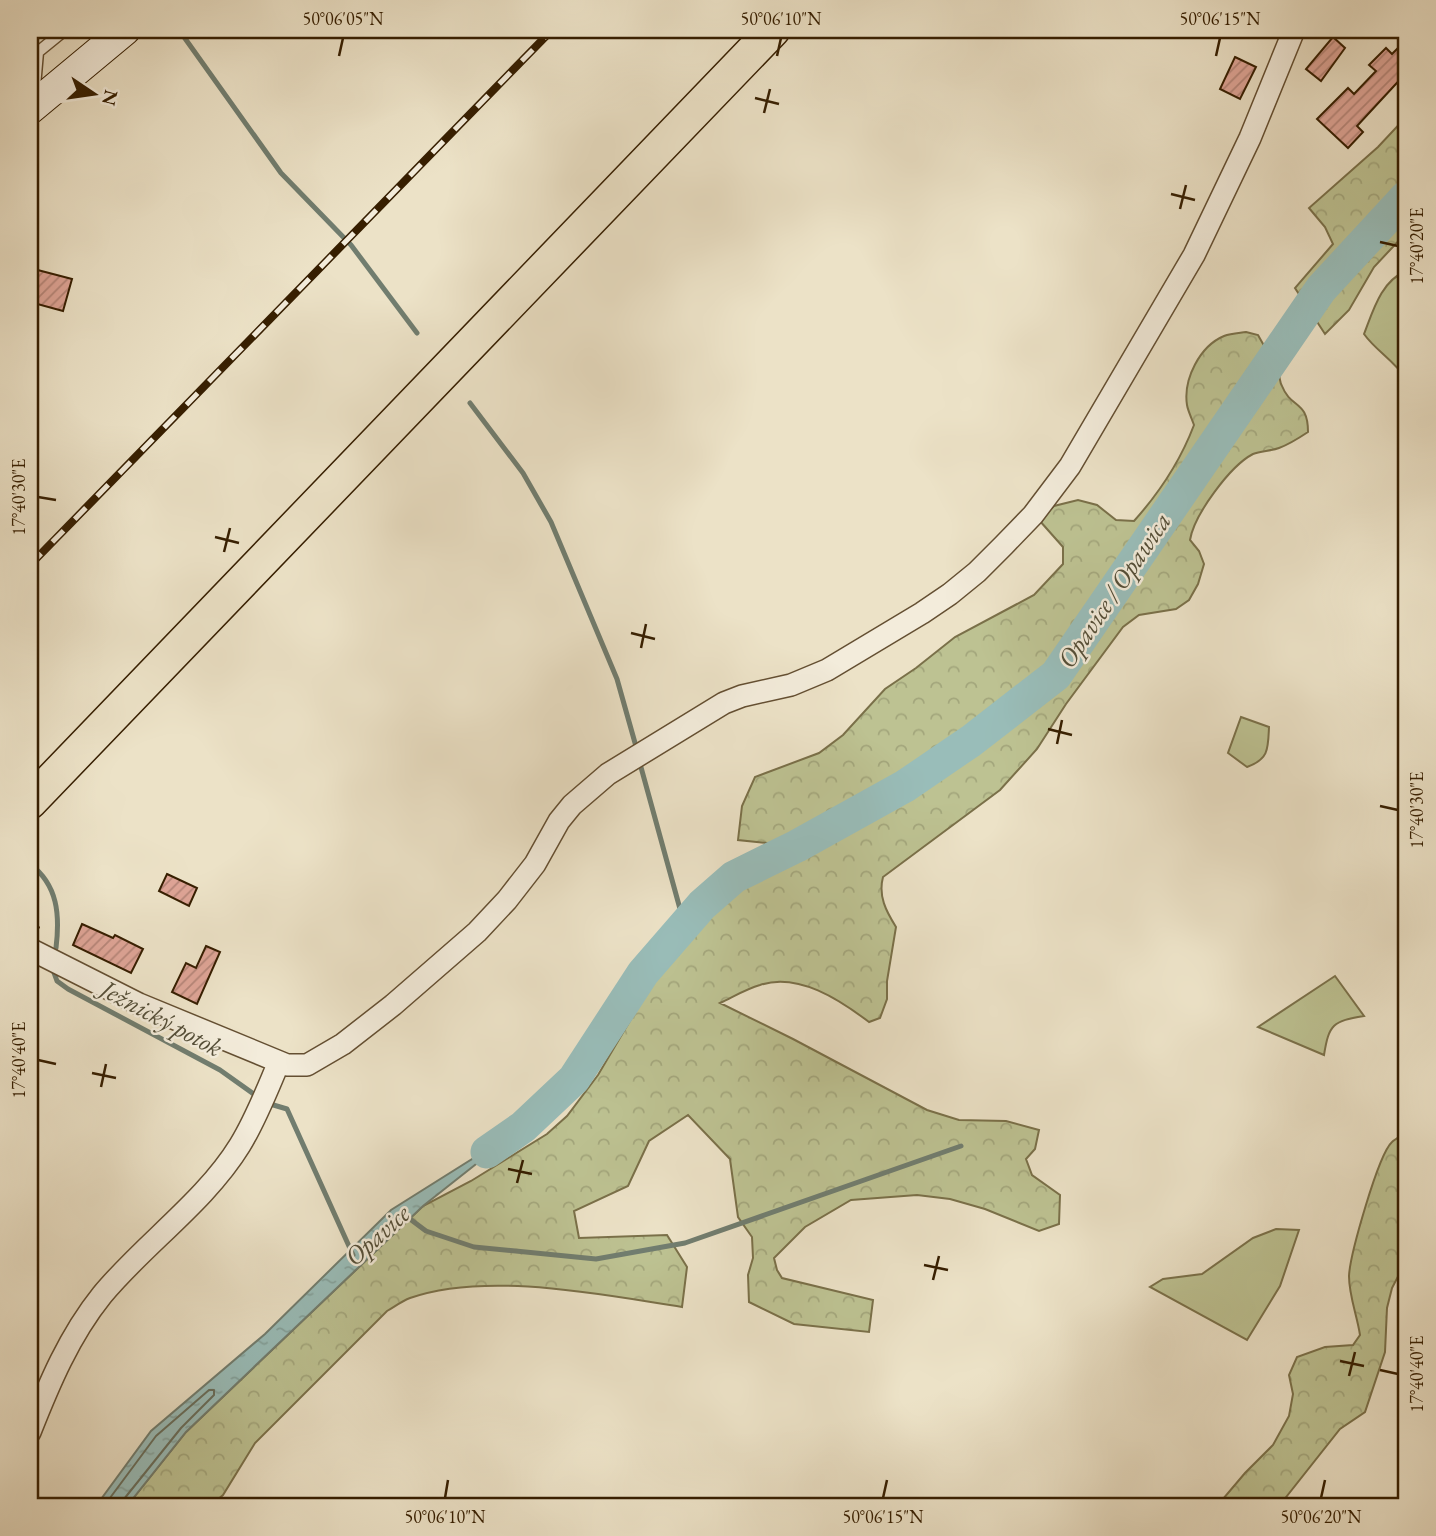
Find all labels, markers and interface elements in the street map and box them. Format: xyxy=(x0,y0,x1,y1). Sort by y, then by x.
text: 50°06'05"N xyxy=(303,7,384,30)
text: 50°06'10"N xyxy=(741,7,822,30)
text: 50°06'15"N xyxy=(1180,7,1261,30)
north arrow xyxy=(60,60,130,130)
text: N xyxy=(96,87,124,109)
text: 17°40'20"E xyxy=(1405,208,1428,284)
text: 17°40'30"E xyxy=(7,459,30,535)
water label: Opavice / Opawica xyxy=(1049,506,1179,674)
text: 17°40'30"E xyxy=(1405,772,1428,848)
water label: Ježnický potok xyxy=(91,969,229,1064)
text: 17°40'40"E xyxy=(7,1022,30,1098)
water label: Opavice xyxy=(337,1196,418,1273)
text: 17°40'40"E xyxy=(1405,1336,1428,1412)
text: 50°06'10"N xyxy=(405,1505,486,1528)
text: 50°06'15"N xyxy=(843,1505,924,1528)
text: 50°06'20"N xyxy=(1281,1505,1362,1528)

